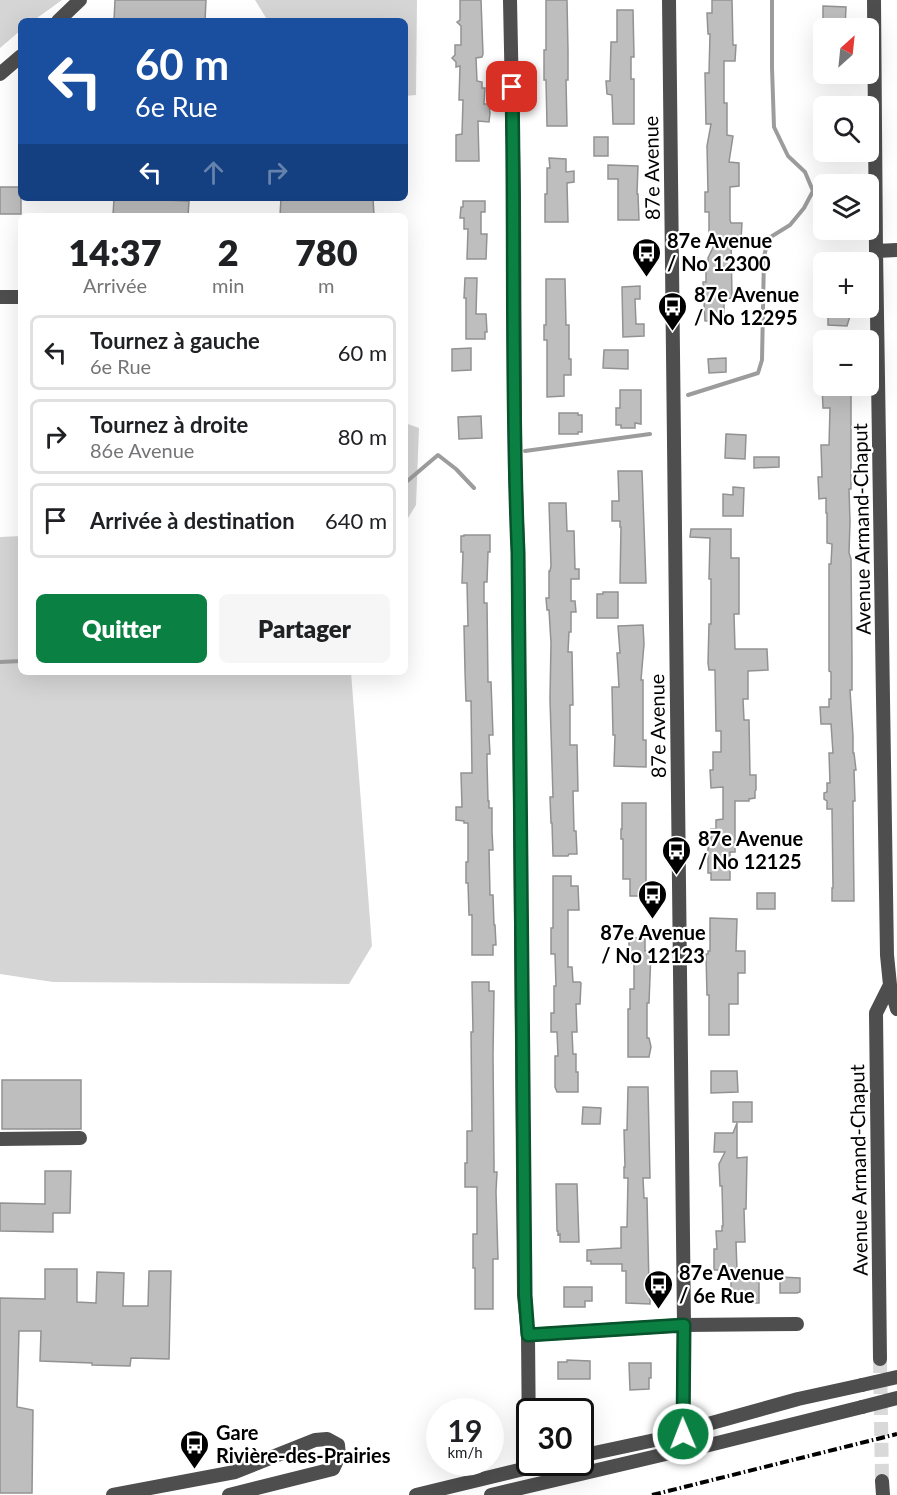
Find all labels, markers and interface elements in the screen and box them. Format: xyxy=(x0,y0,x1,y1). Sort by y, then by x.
north arrow xyxy=(813,18,879,84)
map controls xyxy=(813,18,879,396)
text: 60 m xyxy=(135,39,229,89)
icon: left xyxy=(36,42,114,120)
pin xyxy=(486,61,537,112)
icon: arrive xyxy=(495,70,528,103)
text: 6e Rue xyxy=(135,90,218,123)
button: search xyxy=(813,96,879,162)
street label: 87e Avenue xyxy=(638,116,664,220)
icon: left xyxy=(134,156,167,189)
icon: ahead xyxy=(197,156,230,189)
icon: right xyxy=(260,156,293,189)
button: layers xyxy=(813,174,879,240)
place label: 87e Avenue / No 12300 xyxy=(667,228,773,275)
text: 14:37 xyxy=(68,230,162,274)
text: 2 xyxy=(218,230,239,274)
text: 780 xyxy=(295,230,358,274)
bus stop icon: 87e Avenue / No 12300 xyxy=(630,236,662,278)
button: + xyxy=(813,252,879,318)
text: Arrivée xyxy=(83,273,147,297)
text: min xyxy=(212,273,244,297)
text: m xyxy=(318,273,334,297)
place label: 87e Avenue / No 12295 xyxy=(694,282,800,329)
bus stop icon: 87e Avenue / No 12295 xyxy=(657,290,689,332)
text: Tournez à gauche xyxy=(90,327,260,354)
button: − xyxy=(813,330,879,396)
icon: left xyxy=(39,336,72,369)
text: 60 m xyxy=(338,339,387,366)
text: 6e Rue xyxy=(90,354,151,378)
text: Tournez à droite xyxy=(90,411,248,438)
icon: right xyxy=(39,420,72,453)
text: 80 m xyxy=(338,423,387,450)
street label: Avenue Armand-Chaput xyxy=(847,423,875,635)
text: 86e Avenue xyxy=(90,438,194,462)
icon: arrive xyxy=(39,504,72,537)
text: Arrivée à destination xyxy=(90,507,295,534)
text: 640 m xyxy=(325,507,387,534)
button: Quitter xyxy=(36,594,207,663)
button: Partager xyxy=(219,594,390,663)
street label: 87e Avenue xyxy=(644,674,670,778)
place label: 87e Avenue / No 12125 xyxy=(698,826,804,873)
bus stop icon: 87e Avenue / No 12125 xyxy=(661,834,693,876)
bus stop icon: 87e Avenue / No 12123 xyxy=(637,878,669,920)
place label: 87e Avenue / No 12123 xyxy=(600,920,706,967)
street label: Avenue Armand-Chaput xyxy=(844,1064,872,1276)
place label: 87e Avenue / 6e Rue xyxy=(679,1260,785,1307)
bus stop icon: 87e Avenue / 6e Rue xyxy=(642,1268,674,1310)
speed limit sign: 30 xyxy=(516,1398,594,1476)
position arrow xyxy=(651,1402,715,1466)
text: 19 xyxy=(448,1412,482,1448)
place label: Gare Rivière-des-Prairies xyxy=(216,1420,391,1467)
bus stop icon: Gare Rivière-des-Prairies xyxy=(179,1428,211,1470)
text: km/h xyxy=(447,1443,483,1461)

